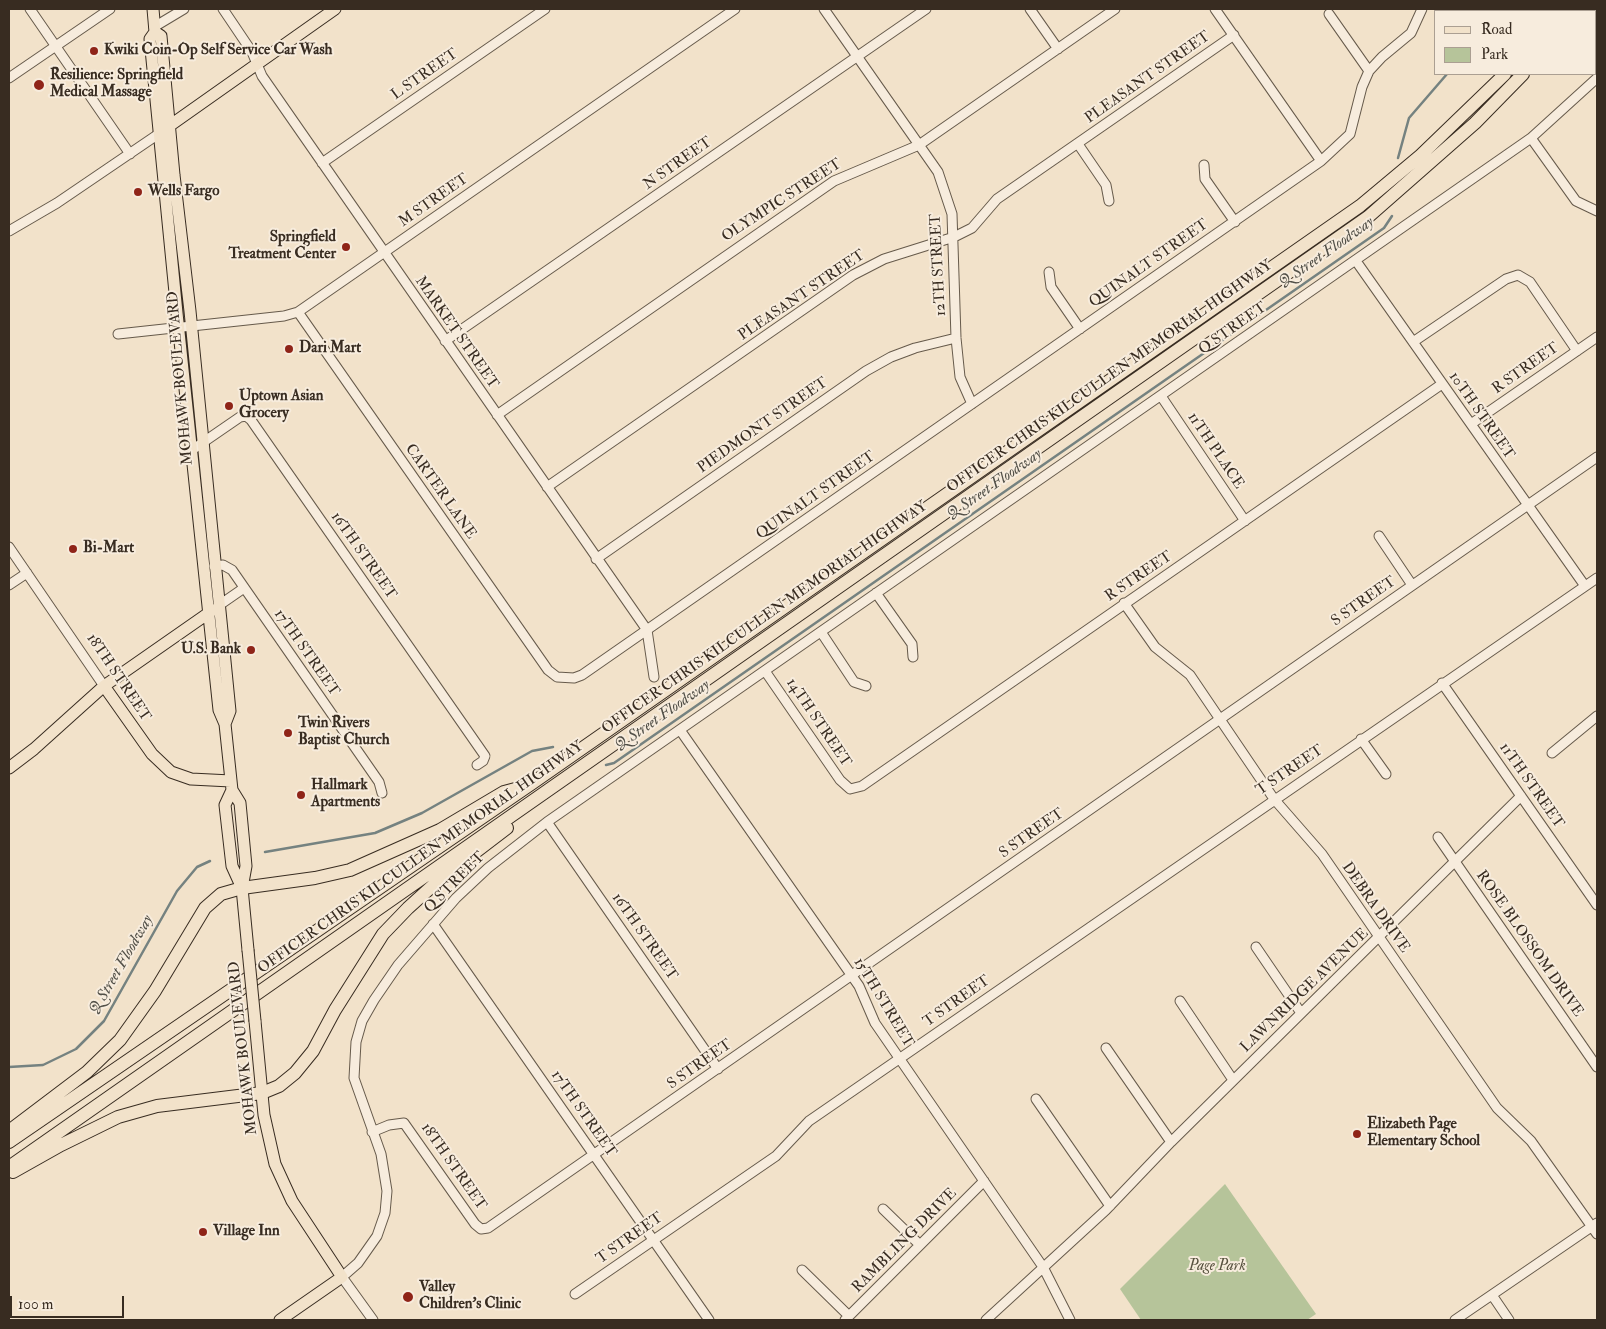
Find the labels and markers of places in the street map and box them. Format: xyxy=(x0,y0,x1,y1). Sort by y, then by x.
place label: Kwiki Coin-Op Self Service Car Wash xyxy=(104,42,332,60)
marker: Kwiki Coin-Op Self Service Car Wash xyxy=(88,45,100,57)
place label: Resilience: Springfield Medical Massage xyxy=(50,67,183,102)
marker: Resilience: Springfield Medical Massage xyxy=(32,78,46,92)
place label: Wells Fargo xyxy=(148,183,219,201)
marker: Wells Fargo xyxy=(132,186,144,198)
place label: Springfield Treatment Center xyxy=(228,229,336,264)
marker: Springfield Treatment Center xyxy=(340,241,352,253)
place label: Dari Mart xyxy=(299,340,361,358)
marker: Dari Mart xyxy=(283,343,295,355)
place label: Uptown Asian Grocery xyxy=(239,388,323,423)
marker: Uptown Asian Grocery xyxy=(223,400,235,412)
place label: Bi-Mart xyxy=(83,540,134,558)
marker: Bi-Mart xyxy=(67,543,79,555)
place label: U.S. Bank xyxy=(181,641,241,659)
marker: U.S. Bank xyxy=(245,644,257,656)
place label: Twin Rivers Baptist Church xyxy=(298,715,390,750)
marker: Twin Rivers Baptist Church xyxy=(282,727,294,739)
place label: Hallmark Apartments xyxy=(311,777,380,812)
marker: Hallmark Apartments xyxy=(295,789,307,801)
place label: Elizabeth Page Elementary School xyxy=(1367,1116,1480,1151)
marker: Elizabeth Page Elementary School xyxy=(1351,1128,1363,1140)
place label: Village Inn xyxy=(213,1223,280,1241)
marker: Village Inn xyxy=(197,1226,209,1238)
place label: Valley Children’s Clinic xyxy=(419,1279,521,1314)
marker: Valley Children’s Clinic xyxy=(401,1290,415,1304)

